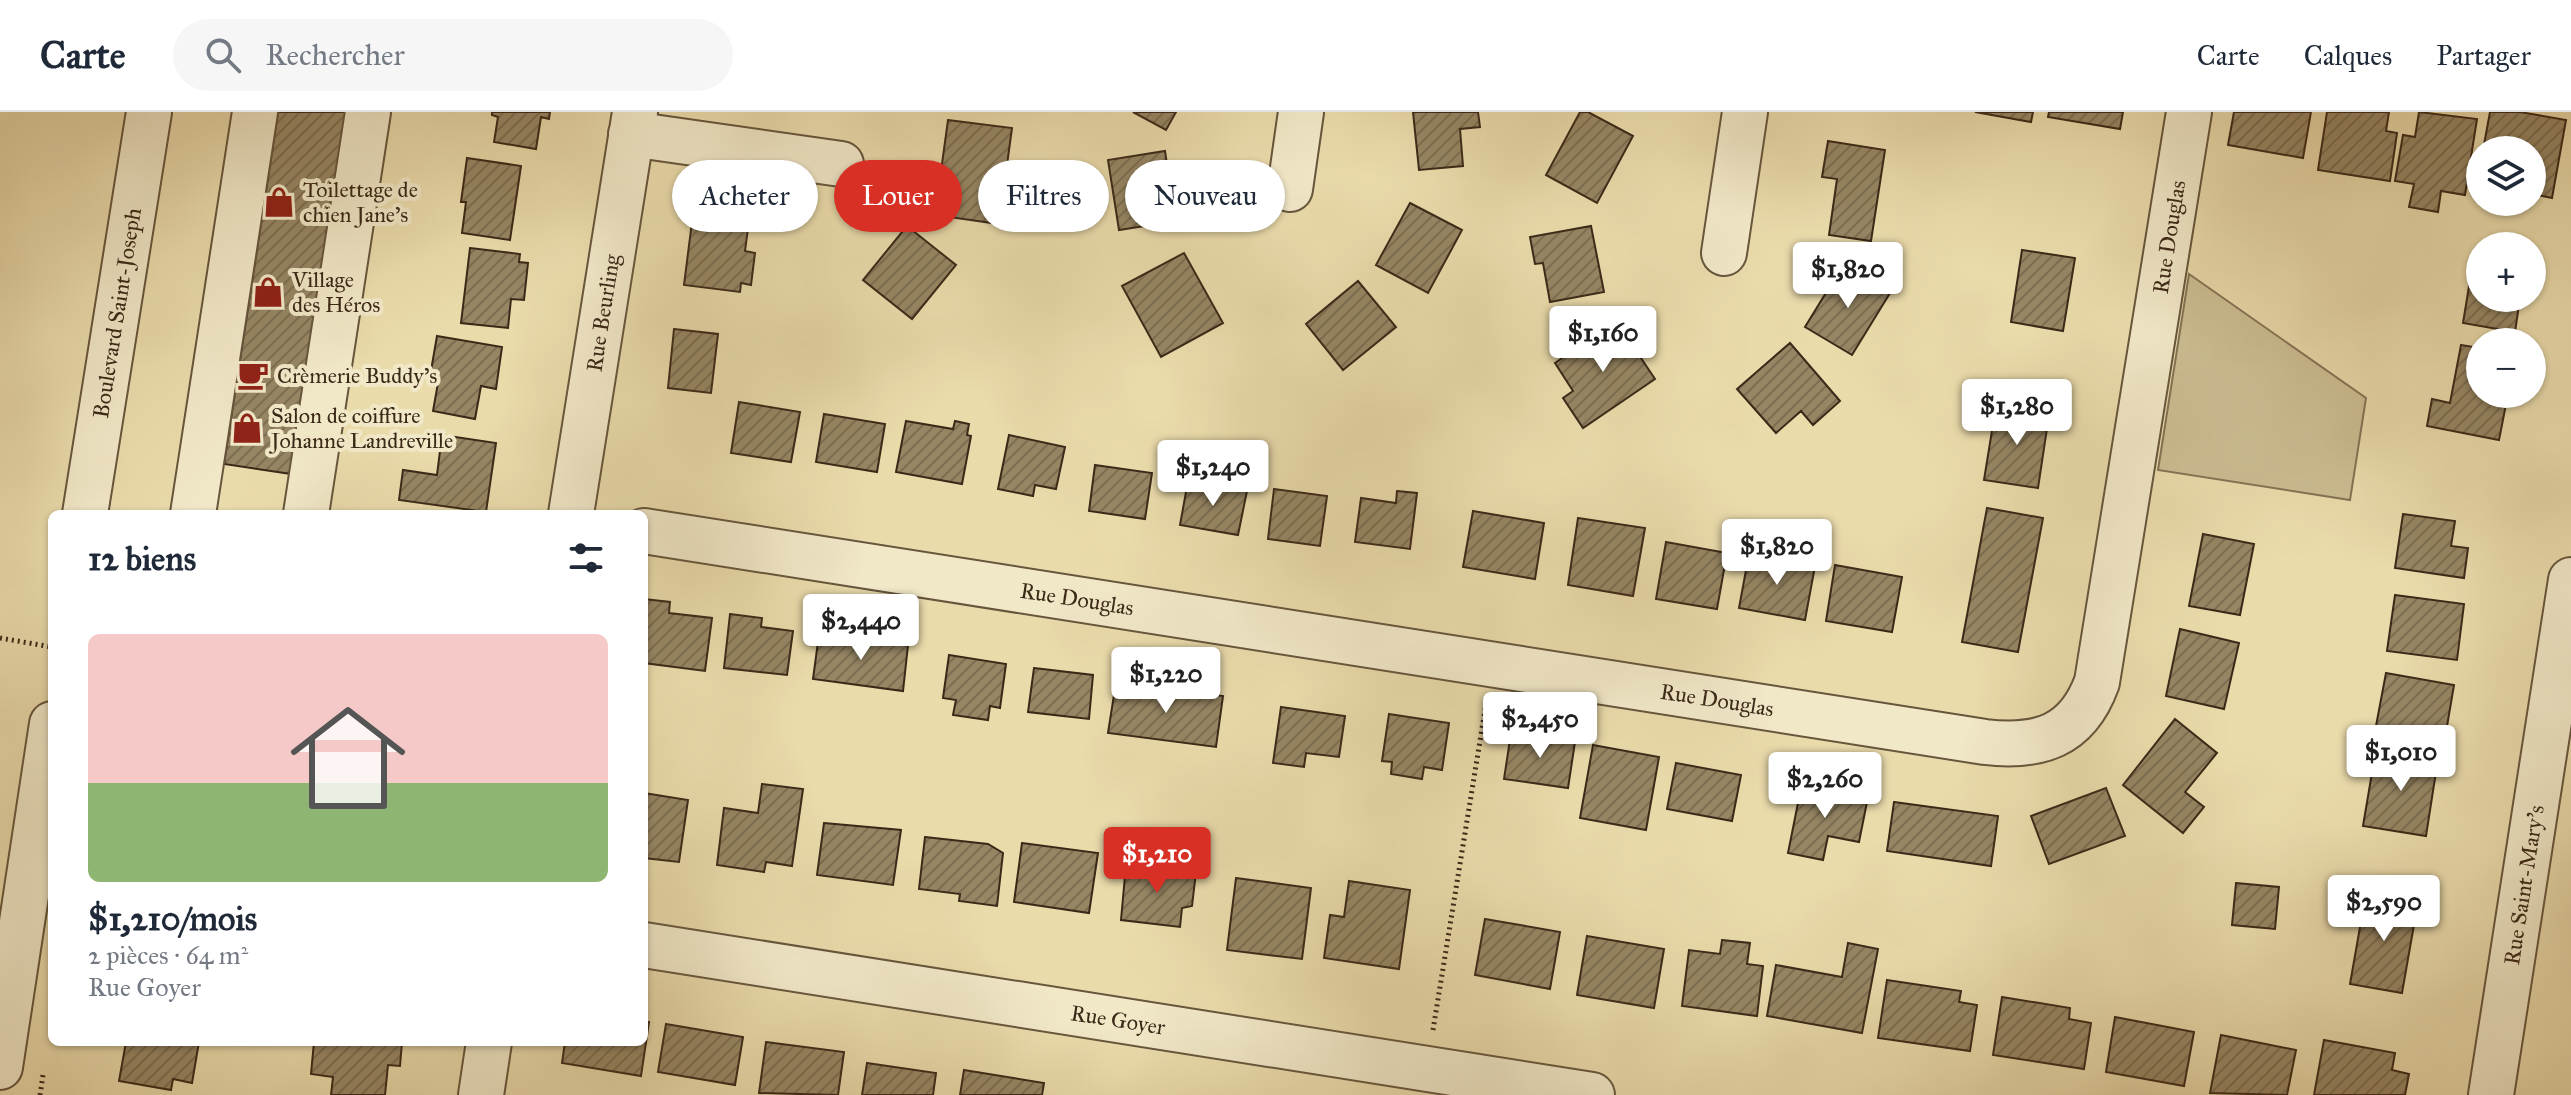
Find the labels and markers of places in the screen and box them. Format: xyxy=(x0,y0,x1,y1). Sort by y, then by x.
place label: Toilettage de chien Jane's xyxy=(303,176,418,228)
shop icon: Toilettage de chien Jane's xyxy=(262,185,296,219)
pin: $1,820 xyxy=(1783,242,1913,310)
place label: Village des Héros xyxy=(291,266,380,318)
shop icon: Village des Héros xyxy=(251,275,285,309)
pin: $1,160 xyxy=(1538,306,1668,374)
cafe icon: Crèmerie Buddy's xyxy=(236,358,270,392)
place label: Crèmerie Buddy's xyxy=(277,362,437,389)
pin: $1,280 xyxy=(1952,379,2082,447)
place label: Salon de coiffure Johanne Landreville xyxy=(269,402,453,454)
shop icon: Salon de coiffure Johanne Landreville xyxy=(230,411,264,445)
pin: $1,240 xyxy=(1148,440,1278,508)
pin: $1,820 xyxy=(1712,519,1842,587)
pin: $2,440 xyxy=(796,594,926,662)
pin: $1,220 xyxy=(1101,647,1231,715)
pin: $2,450 xyxy=(1475,692,1605,760)
pin: $1,010 xyxy=(2336,725,2466,793)
pin: $2,260 xyxy=(1760,752,1890,820)
pin: $1,210 xyxy=(1092,827,1222,895)
pin: $2,590 xyxy=(2319,875,2449,943)

